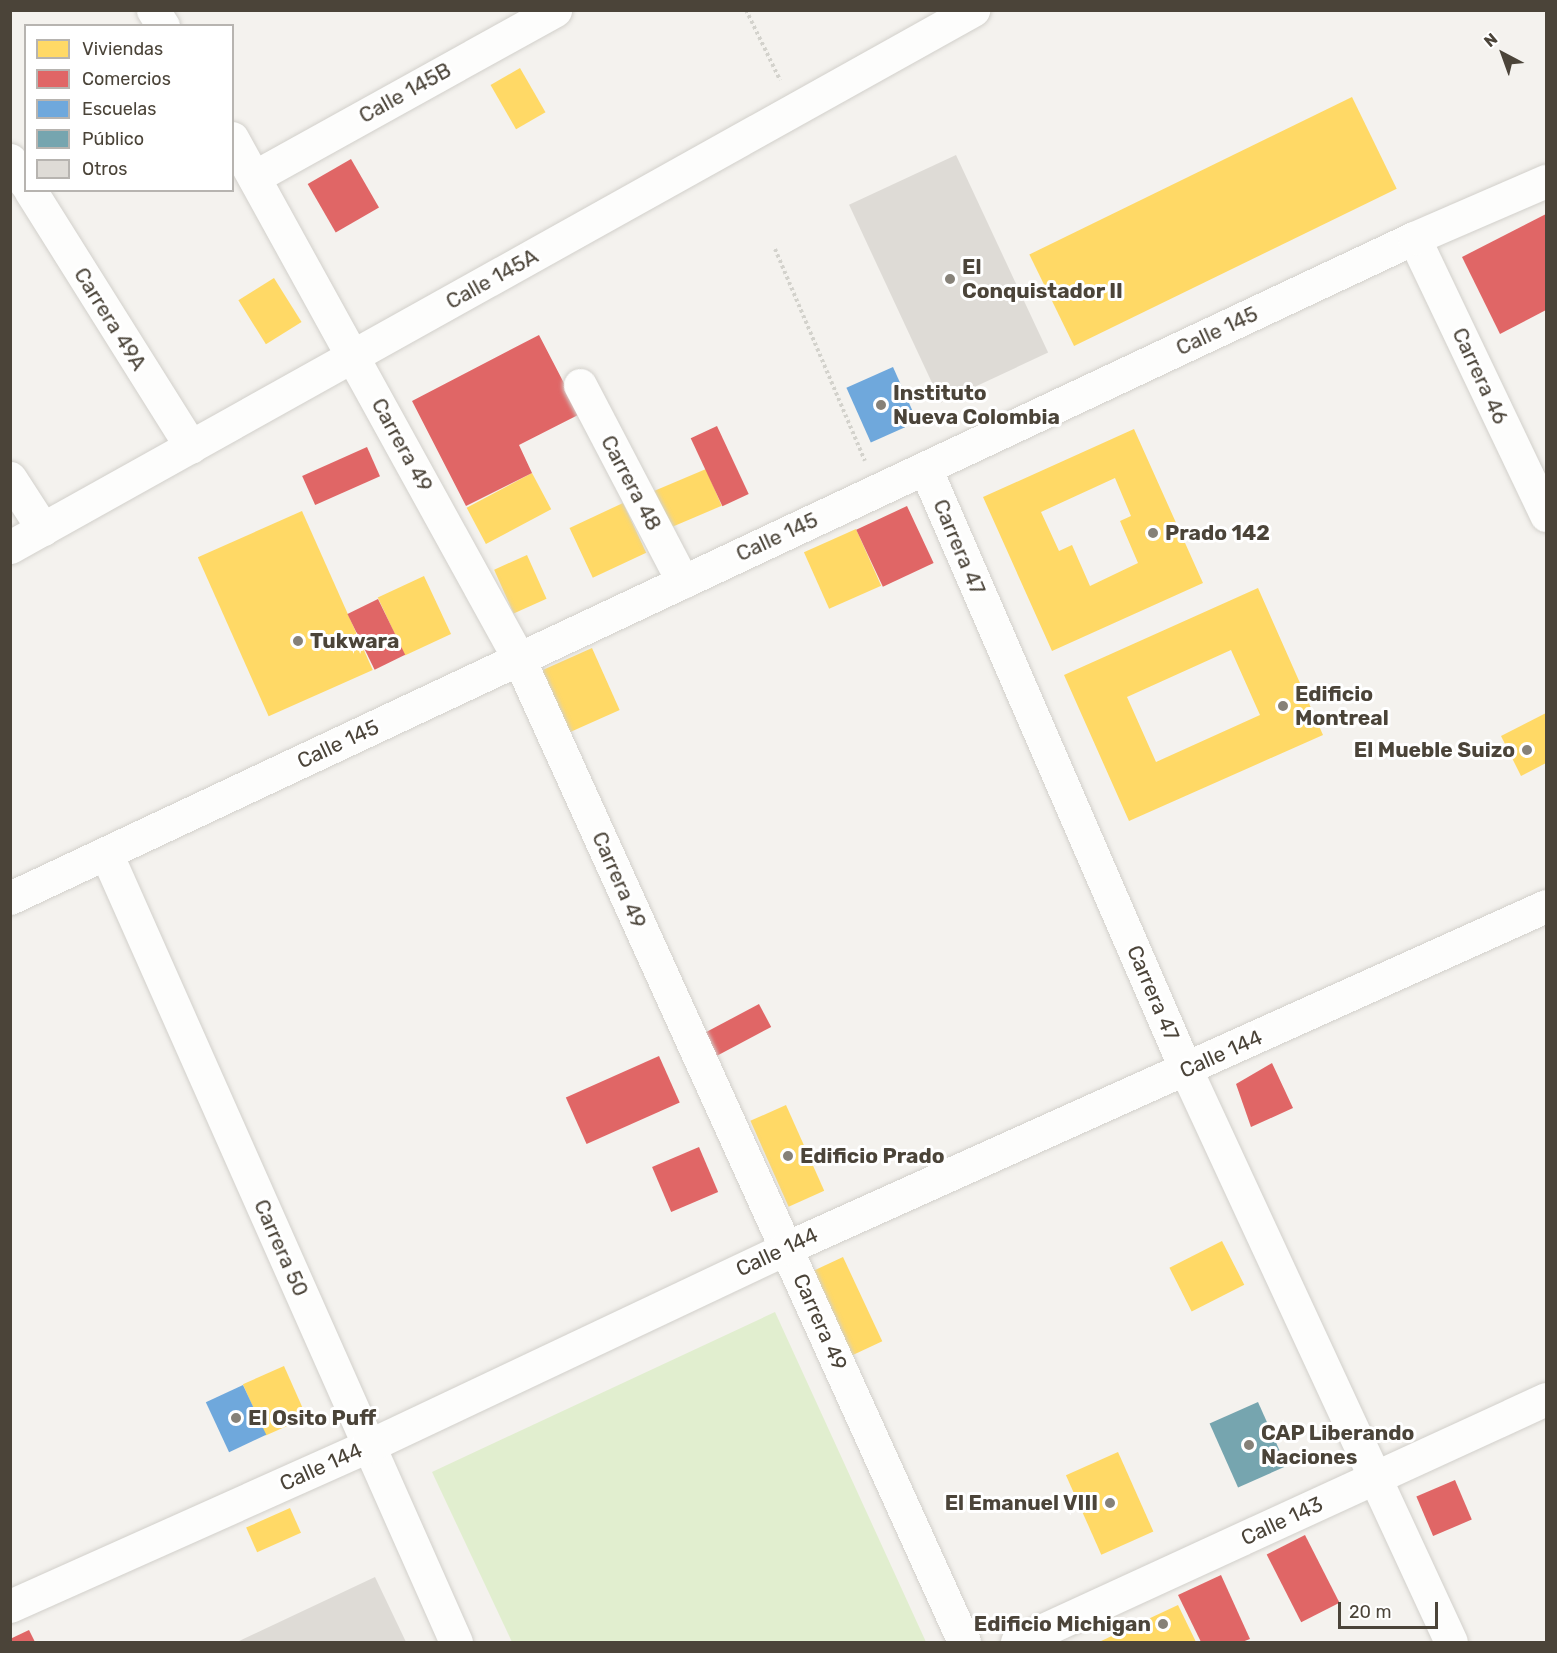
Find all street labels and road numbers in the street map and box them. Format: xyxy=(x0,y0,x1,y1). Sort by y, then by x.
street label: Calle 145B xyxy=(355,57,455,129)
street label: Calle 145A xyxy=(442,243,542,315)
street label: Carrera 49A xyxy=(69,263,151,375)
street label: Calle 145 xyxy=(1172,301,1262,361)
street label: Carrera 46 xyxy=(1447,324,1513,428)
street label: Carrera 49 xyxy=(366,394,438,496)
street label: Carrera 48 xyxy=(595,431,667,535)
street label: Carrera 47 xyxy=(928,496,990,598)
street label: Calle 145 xyxy=(732,507,822,567)
street label: Calle 145 xyxy=(293,714,383,774)
street label: Carrera 49 xyxy=(587,828,651,932)
street label: Carrera 47 xyxy=(1122,942,1184,1044)
street label: Calle 144 xyxy=(1176,1025,1266,1083)
street label: Carrera 50 xyxy=(248,1196,314,1300)
street label: Calle 144 xyxy=(732,1222,822,1282)
street label: Carrera 49 xyxy=(788,1270,852,1374)
street label: Calle 144 xyxy=(276,1438,366,1496)
street label: Calle 143 xyxy=(1237,1491,1327,1551)

